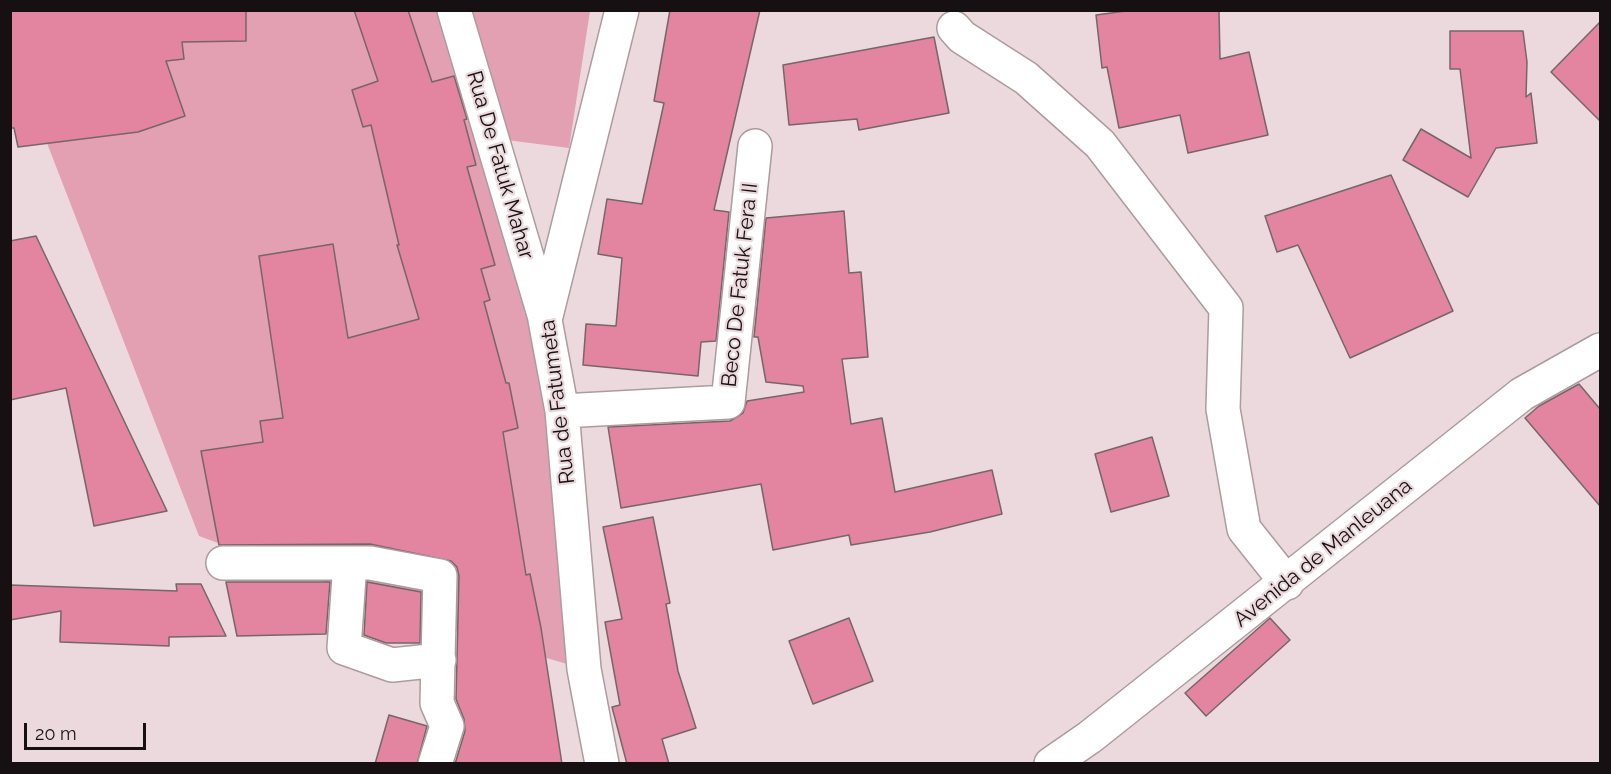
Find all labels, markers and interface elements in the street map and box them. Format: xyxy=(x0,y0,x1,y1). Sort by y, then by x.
street label: Rua De Fatuk Mahar xyxy=(461,68,539,262)
street label: Beco De Fatuk Fera II xyxy=(717,182,763,388)
street label: Rua de Fatumeta xyxy=(535,318,581,486)
street label: Avenida de Manleuana xyxy=(1229,473,1417,633)
scale bar xyxy=(27,711,148,749)
text: 20 m xyxy=(35,723,77,744)

